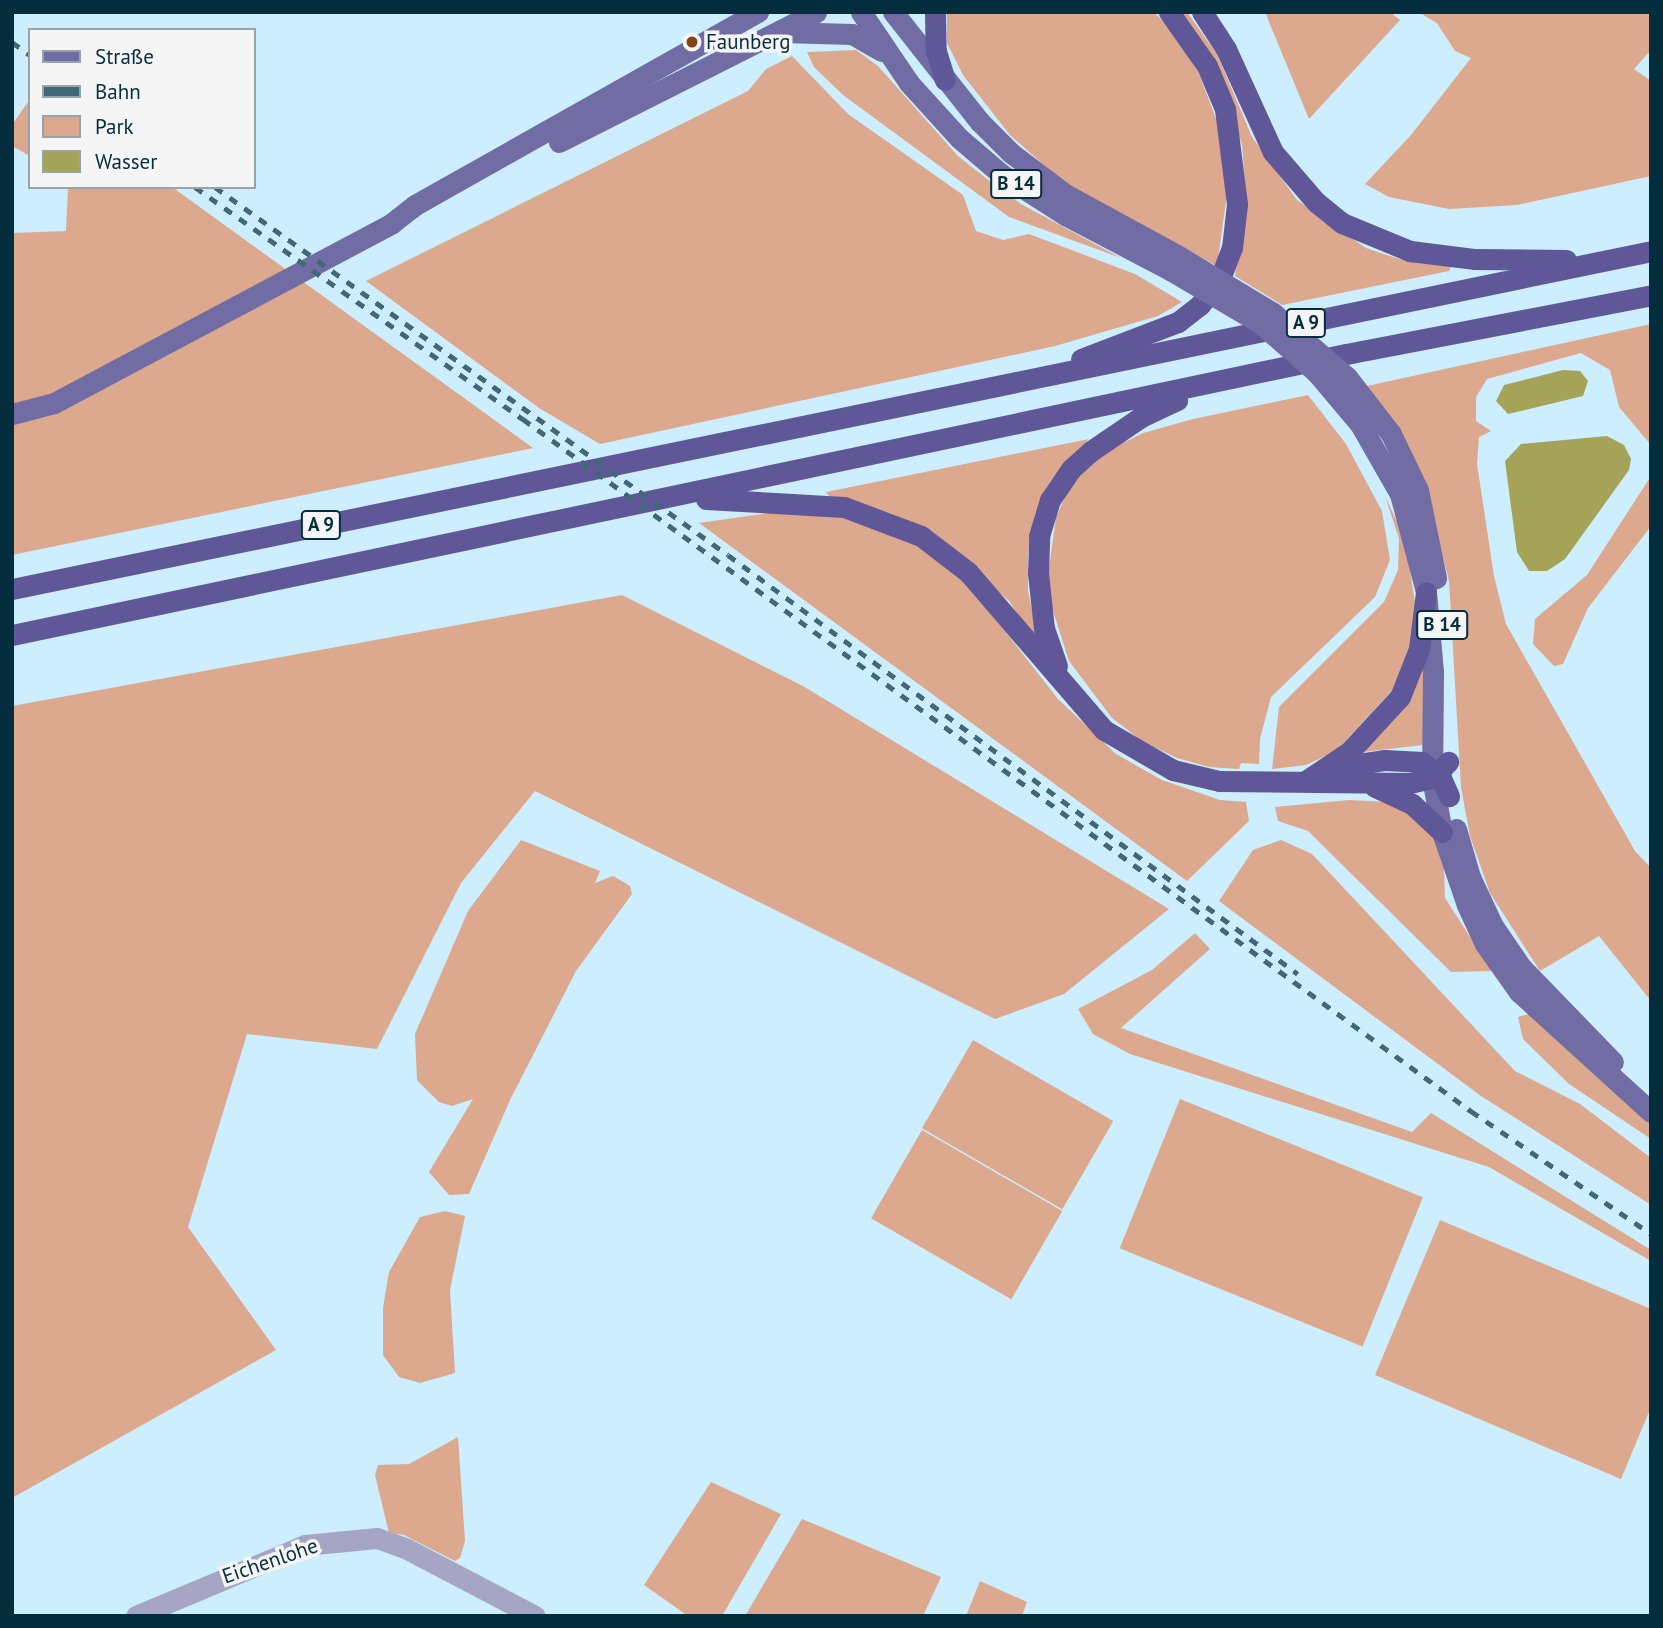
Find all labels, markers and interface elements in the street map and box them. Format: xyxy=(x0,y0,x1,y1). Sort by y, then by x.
legend xyxy=(28,28,256,189)
place label: Faunberg xyxy=(706,29,791,55)
marker: Faunberg xyxy=(684,34,700,50)
text: Straße xyxy=(95,43,154,70)
text: Bahn xyxy=(95,78,141,105)
text: Park xyxy=(95,113,134,140)
text: Wasser xyxy=(95,148,157,175)
road number: B 14 xyxy=(990,168,1042,200)
road number: A 9 xyxy=(1285,308,1327,338)
road number: A 9 xyxy=(300,510,342,540)
road number: B 14 xyxy=(1416,610,1468,640)
street label: Eichenlohe xyxy=(219,1533,321,1589)

